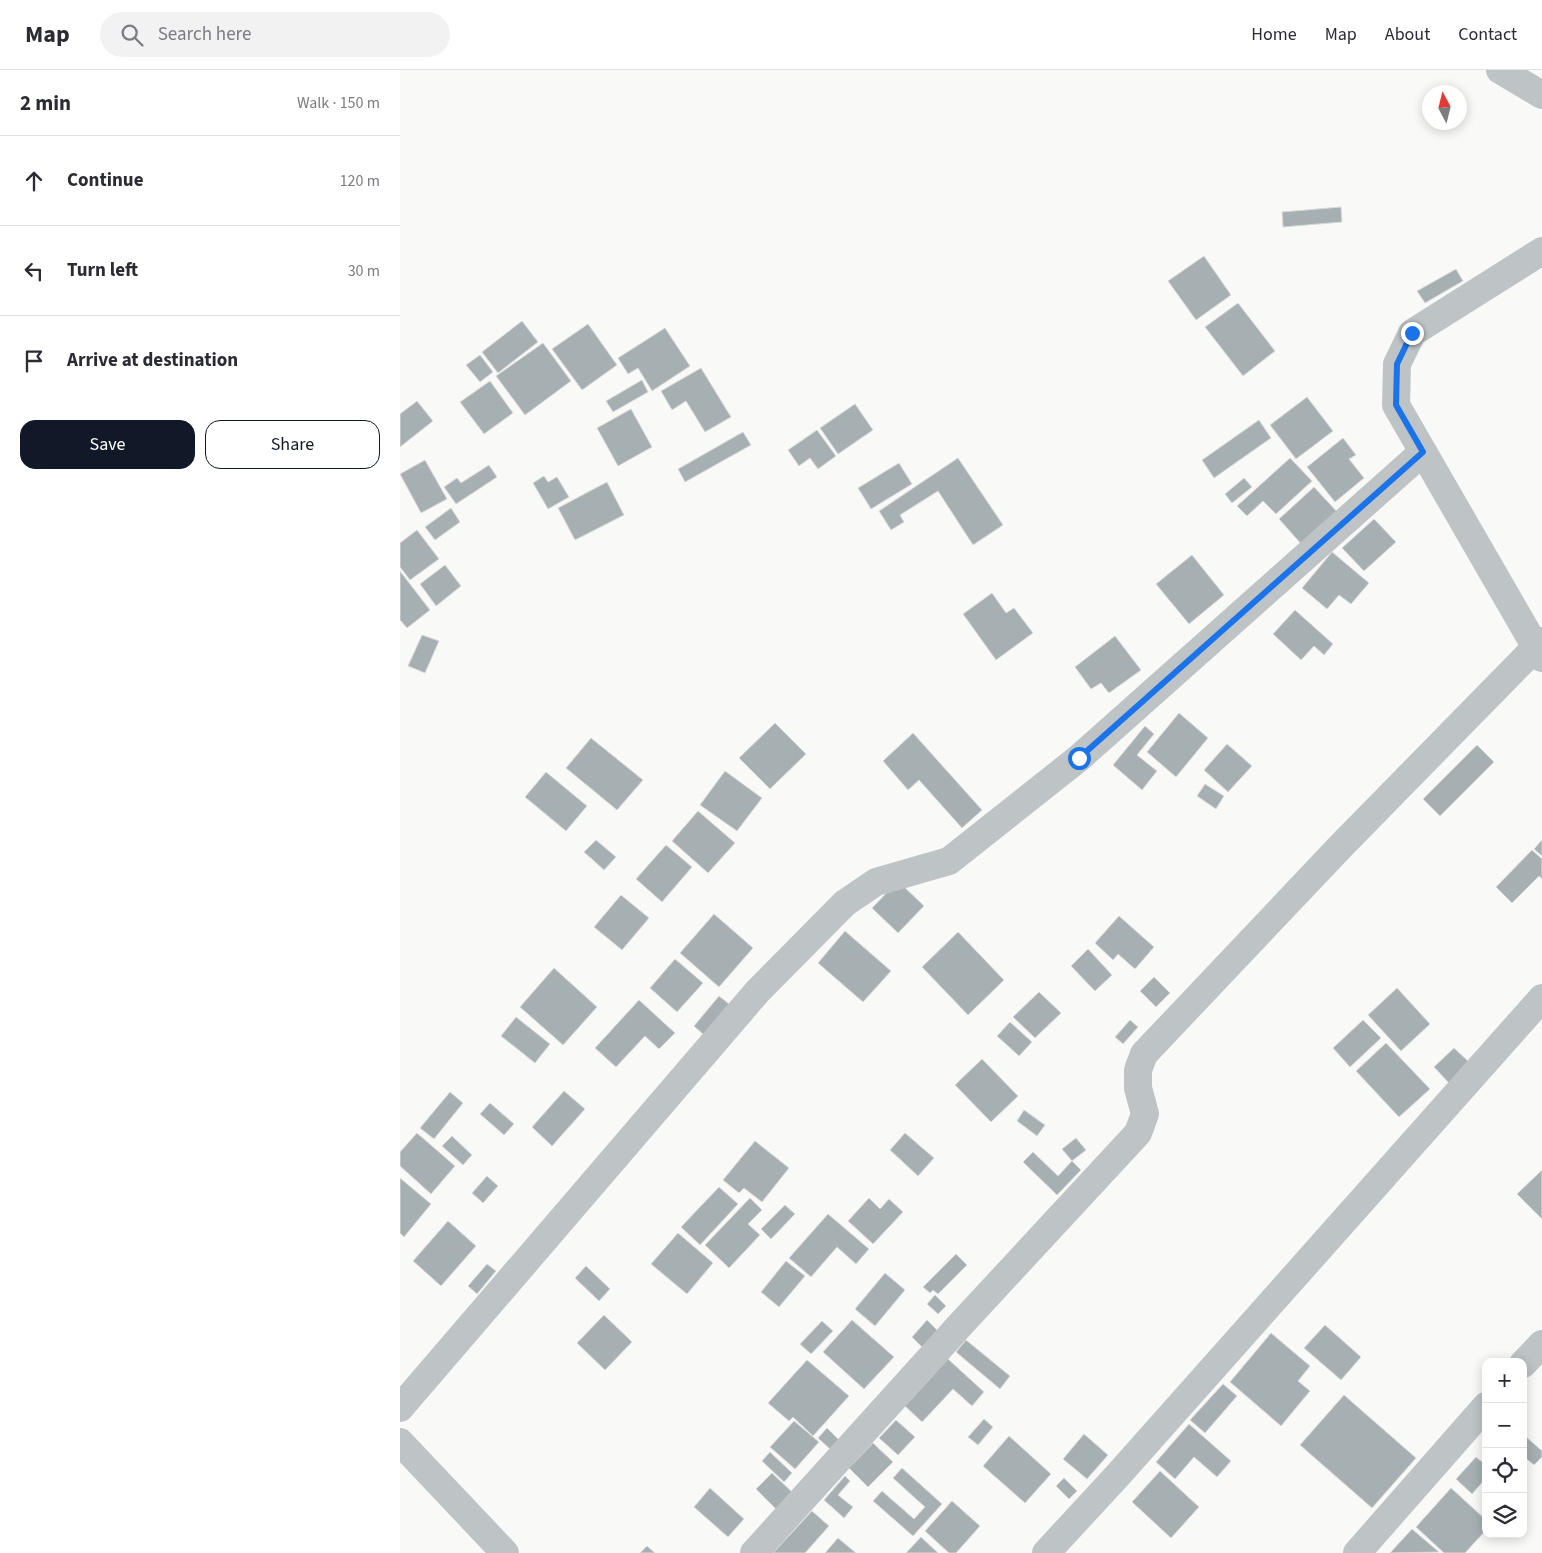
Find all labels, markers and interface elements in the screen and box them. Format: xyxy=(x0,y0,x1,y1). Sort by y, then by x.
search box xyxy=(100,12,450,57)
text: Map xyxy=(25,17,70,52)
icon: search xyxy=(118,21,146,49)
text: Search here xyxy=(158,21,251,48)
text: Home xyxy=(1251,22,1297,47)
text: Map xyxy=(1325,22,1357,47)
text: About xyxy=(1385,22,1430,47)
text: Contact xyxy=(1458,22,1517,47)
north arrow xyxy=(1422,85,1467,130)
text: 2 min xyxy=(20,88,71,118)
text: Walk · 150 m xyxy=(297,92,380,114)
icon: ahead xyxy=(20,167,48,195)
text: Continue xyxy=(67,167,144,194)
text: 120 m xyxy=(340,170,380,192)
icon: left xyxy=(20,257,48,285)
text: Turn left xyxy=(67,257,138,284)
text: 30 m xyxy=(348,260,380,282)
route end xyxy=(1401,322,1424,345)
icon: arrive xyxy=(20,347,48,375)
text: Arrive at destination xyxy=(67,347,238,374)
button: Save xyxy=(20,420,195,469)
button: Share xyxy=(205,420,380,469)
route start xyxy=(1068,747,1091,770)
map controls xyxy=(1482,1358,1527,1538)
button: + xyxy=(1482,1358,1527,1403)
button: − xyxy=(1482,1403,1527,1448)
button: locate xyxy=(1482,1448,1527,1493)
button: layers xyxy=(1482,1493,1527,1538)

